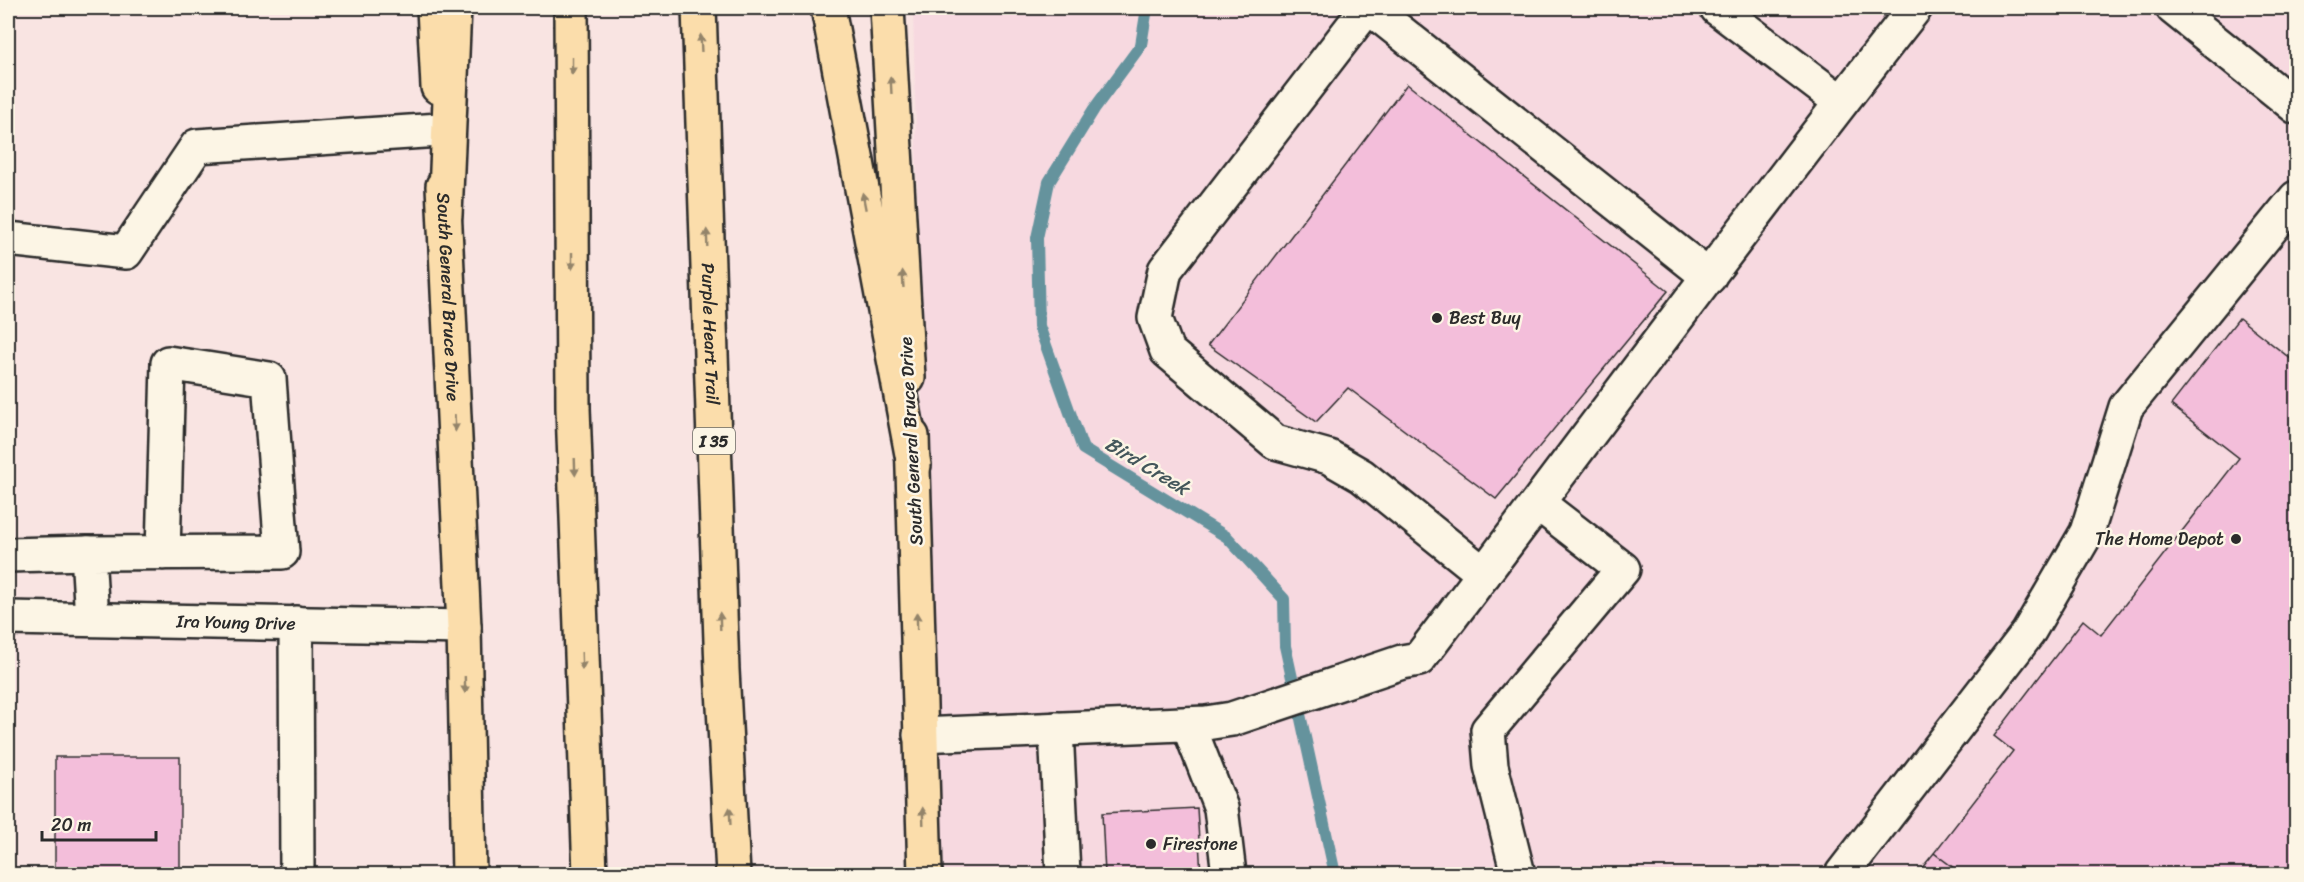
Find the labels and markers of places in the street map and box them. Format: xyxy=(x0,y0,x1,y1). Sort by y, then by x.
place label: Best Buy xyxy=(1449,302,1522,334)
marker: Best Buy xyxy=(1430,311,1444,325)
place label: The Home Depot xyxy=(2095,523,2224,555)
marker: The Home Depot xyxy=(2229,532,2243,546)
place label: Firestone xyxy=(1163,828,1238,860)
marker: Firestone xyxy=(1144,837,1158,851)

